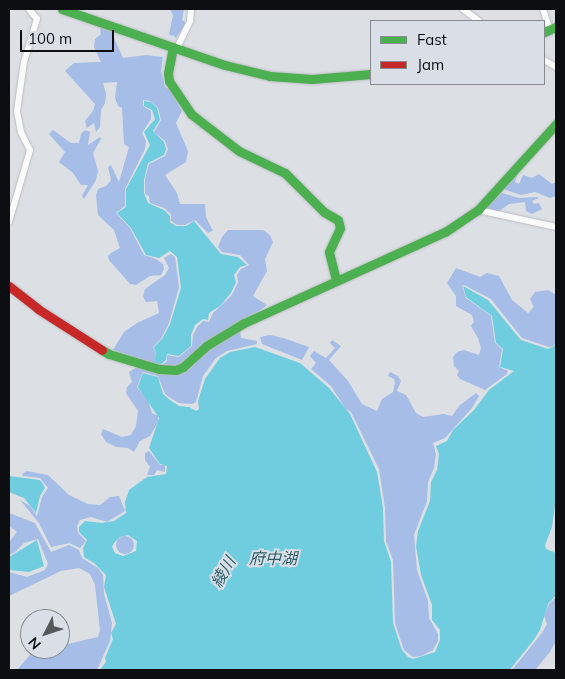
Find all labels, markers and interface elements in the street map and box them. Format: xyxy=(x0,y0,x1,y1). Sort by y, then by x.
scale bar xyxy=(22,20,116,52)
legend xyxy=(370,20,545,85)
text: 100 m xyxy=(28,29,72,48)
text: Fast xyxy=(417,30,447,49)
text: Jam xyxy=(417,55,444,74)
water label: 府中湖 xyxy=(249,548,297,568)
water label: 綾川 xyxy=(207,553,239,591)
north arrow xyxy=(20,609,70,659)
text: N xyxy=(24,633,45,653)

